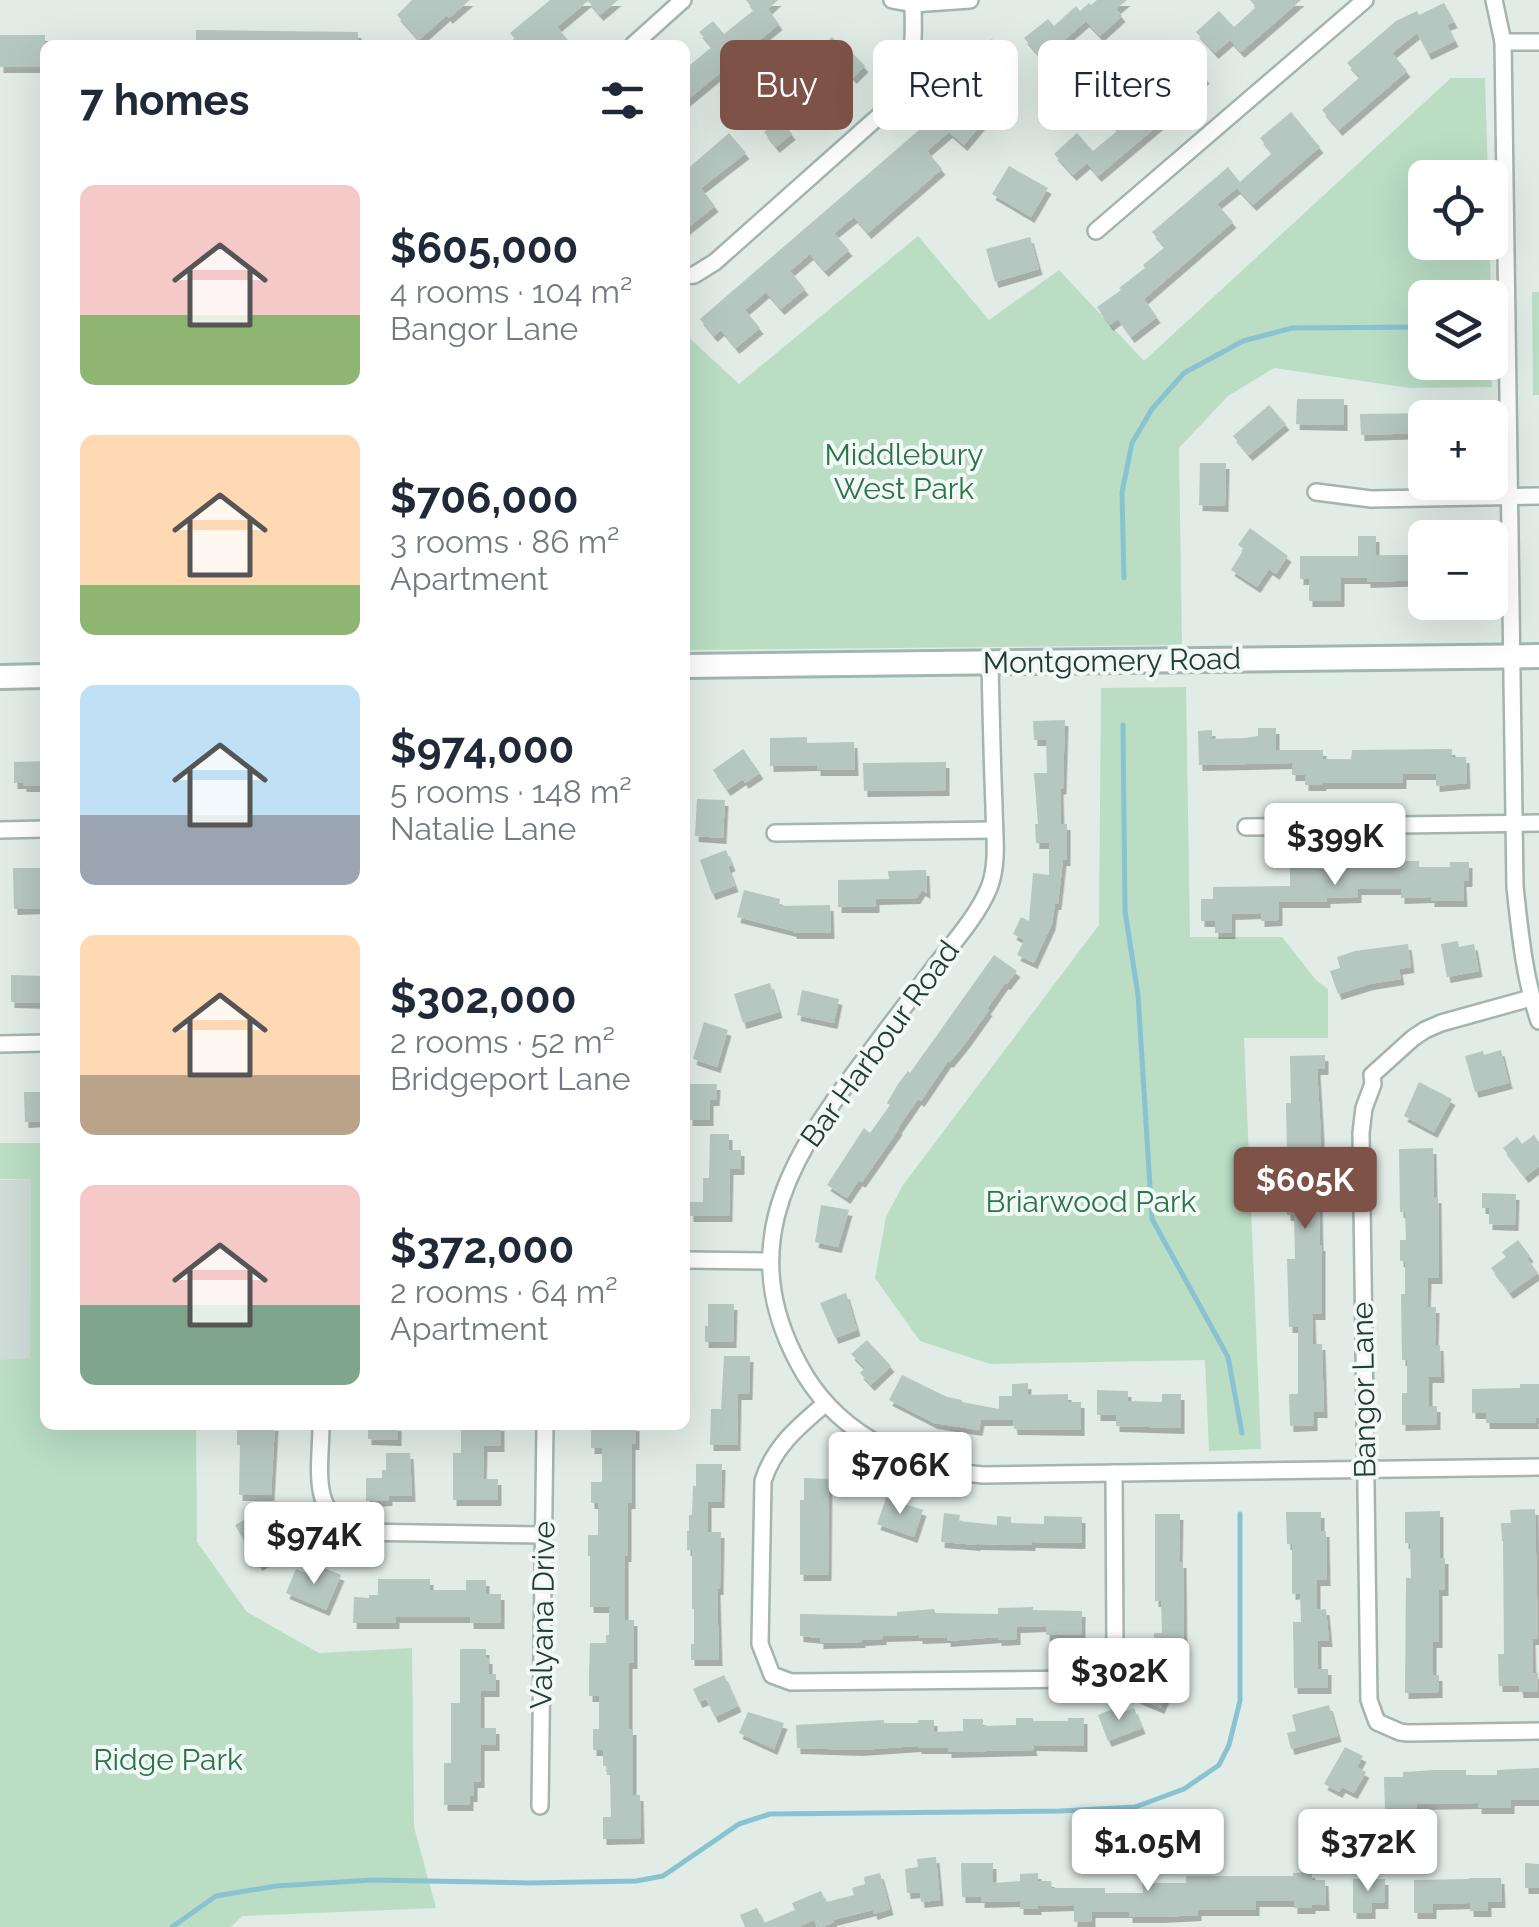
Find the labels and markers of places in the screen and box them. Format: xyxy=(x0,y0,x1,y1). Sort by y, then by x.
pin: $399K xyxy=(1265,803,1405,888)
pin: $605K xyxy=(1235,1147,1375,1232)
pin: $706K xyxy=(830,1432,970,1517)
pin: $974K xyxy=(244,1502,384,1587)
pin: $302K xyxy=(1049,1638,1189,1723)
pin: $1.05M xyxy=(1067,1809,1229,1894)
pin: $372K xyxy=(1298,1809,1438,1894)

